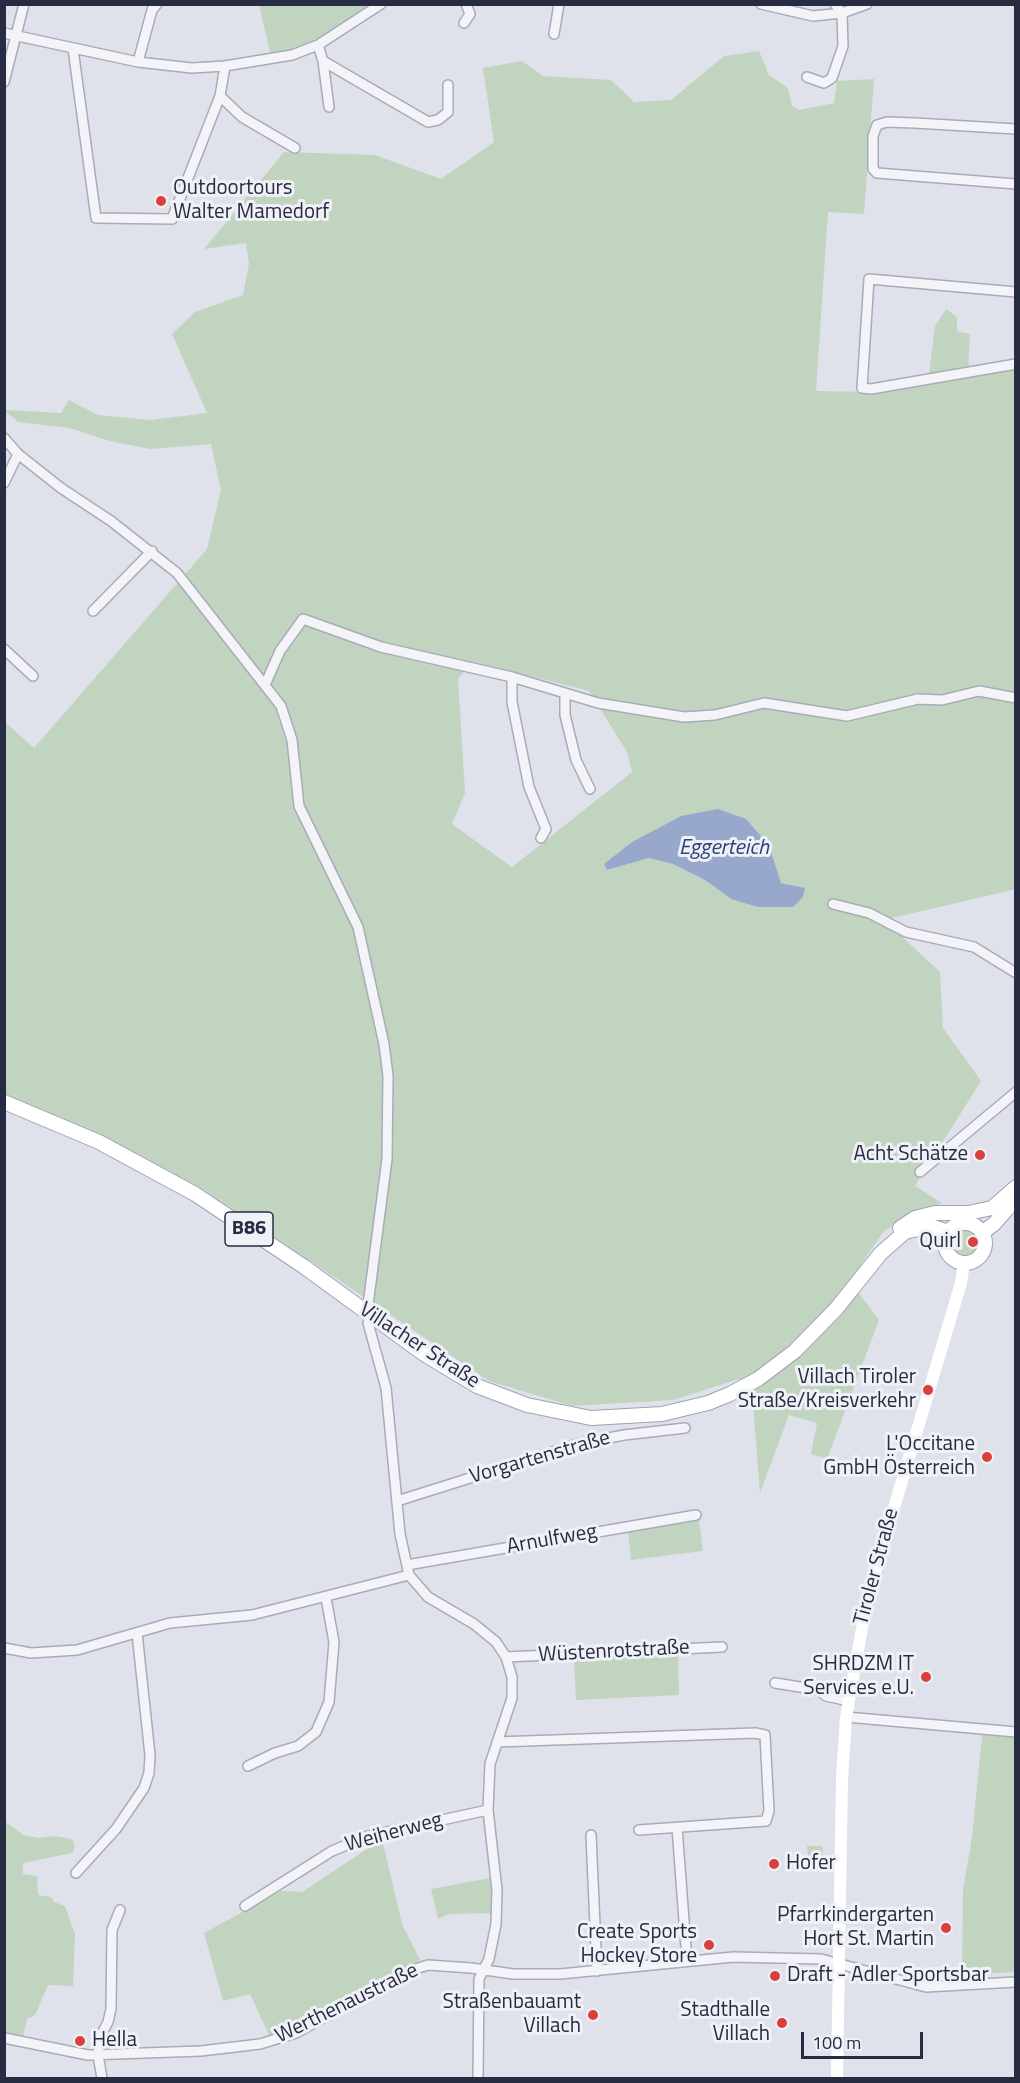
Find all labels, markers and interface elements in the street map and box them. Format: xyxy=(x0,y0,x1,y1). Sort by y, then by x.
place label: Outdoortours Walter Mamedorf xyxy=(173,176,329,226)
marker: Outdoortours Walter Mamedorf xyxy=(154,194,168,208)
water label: Eggerteich xyxy=(679,836,769,862)
place label: Acht Schätze xyxy=(853,1142,968,1168)
marker: Acht Schätze xyxy=(973,1148,987,1162)
road number: B86 xyxy=(225,1212,273,1246)
place label: Quirl xyxy=(919,1229,961,1255)
marker: Quirl xyxy=(966,1235,980,1249)
street label: Villacher Straße xyxy=(354,1298,484,1394)
place label: Villach Tiroler Straße/Kreisverkehr xyxy=(738,1365,916,1415)
marker: Villach Tiroler Straße/Kreisverkehr xyxy=(921,1383,935,1397)
street label: Vorgartenstraße xyxy=(467,1426,613,1490)
place label: L'Occitane GmbH Österreich xyxy=(823,1432,975,1482)
marker: L'Occitane GmbH Österreich xyxy=(980,1450,994,1464)
street label: Tiroler Straße xyxy=(849,1506,905,1628)
street label: Arnulfweg xyxy=(505,1520,599,1560)
street label: Wüstenrotstraße xyxy=(538,1635,690,1669)
place label: SHRDZM IT Services e.U. xyxy=(803,1652,914,1702)
marker: SHRDZM IT Services e.U. xyxy=(919,1670,933,1684)
street label: Weiherweg xyxy=(343,1808,445,1858)
place label: Hofer xyxy=(786,1851,836,1877)
marker: Hofer xyxy=(767,1857,781,1871)
place label: Pfarrkindergarten Hort St. Martin xyxy=(777,1903,934,1953)
place label: Create Sports Hockey Store xyxy=(577,1920,697,1970)
marker: Pfarrkindergarten Hort St. Martin xyxy=(939,1921,953,1935)
marker: Create Sports Hockey Store xyxy=(702,1938,716,1952)
street label: Werthenaustraße xyxy=(271,1959,423,2049)
place label: Draft - Adler Sportsbar xyxy=(787,1963,989,1989)
marker: Draft - Adler Sportsbar xyxy=(768,1969,782,1983)
place label: Straßenbauamt Villach xyxy=(443,1990,581,2040)
place label: Stadthalle Villach xyxy=(680,1998,770,2048)
marker: Straßenbauamt Villach xyxy=(586,2008,600,2022)
marker: Stadthalle Villach xyxy=(775,2016,789,2030)
scale bar xyxy=(804,2020,926,2058)
place label: Hella xyxy=(92,2028,137,2054)
text: 100 m xyxy=(812,2029,861,2056)
marker: Hella xyxy=(73,2034,87,2048)

